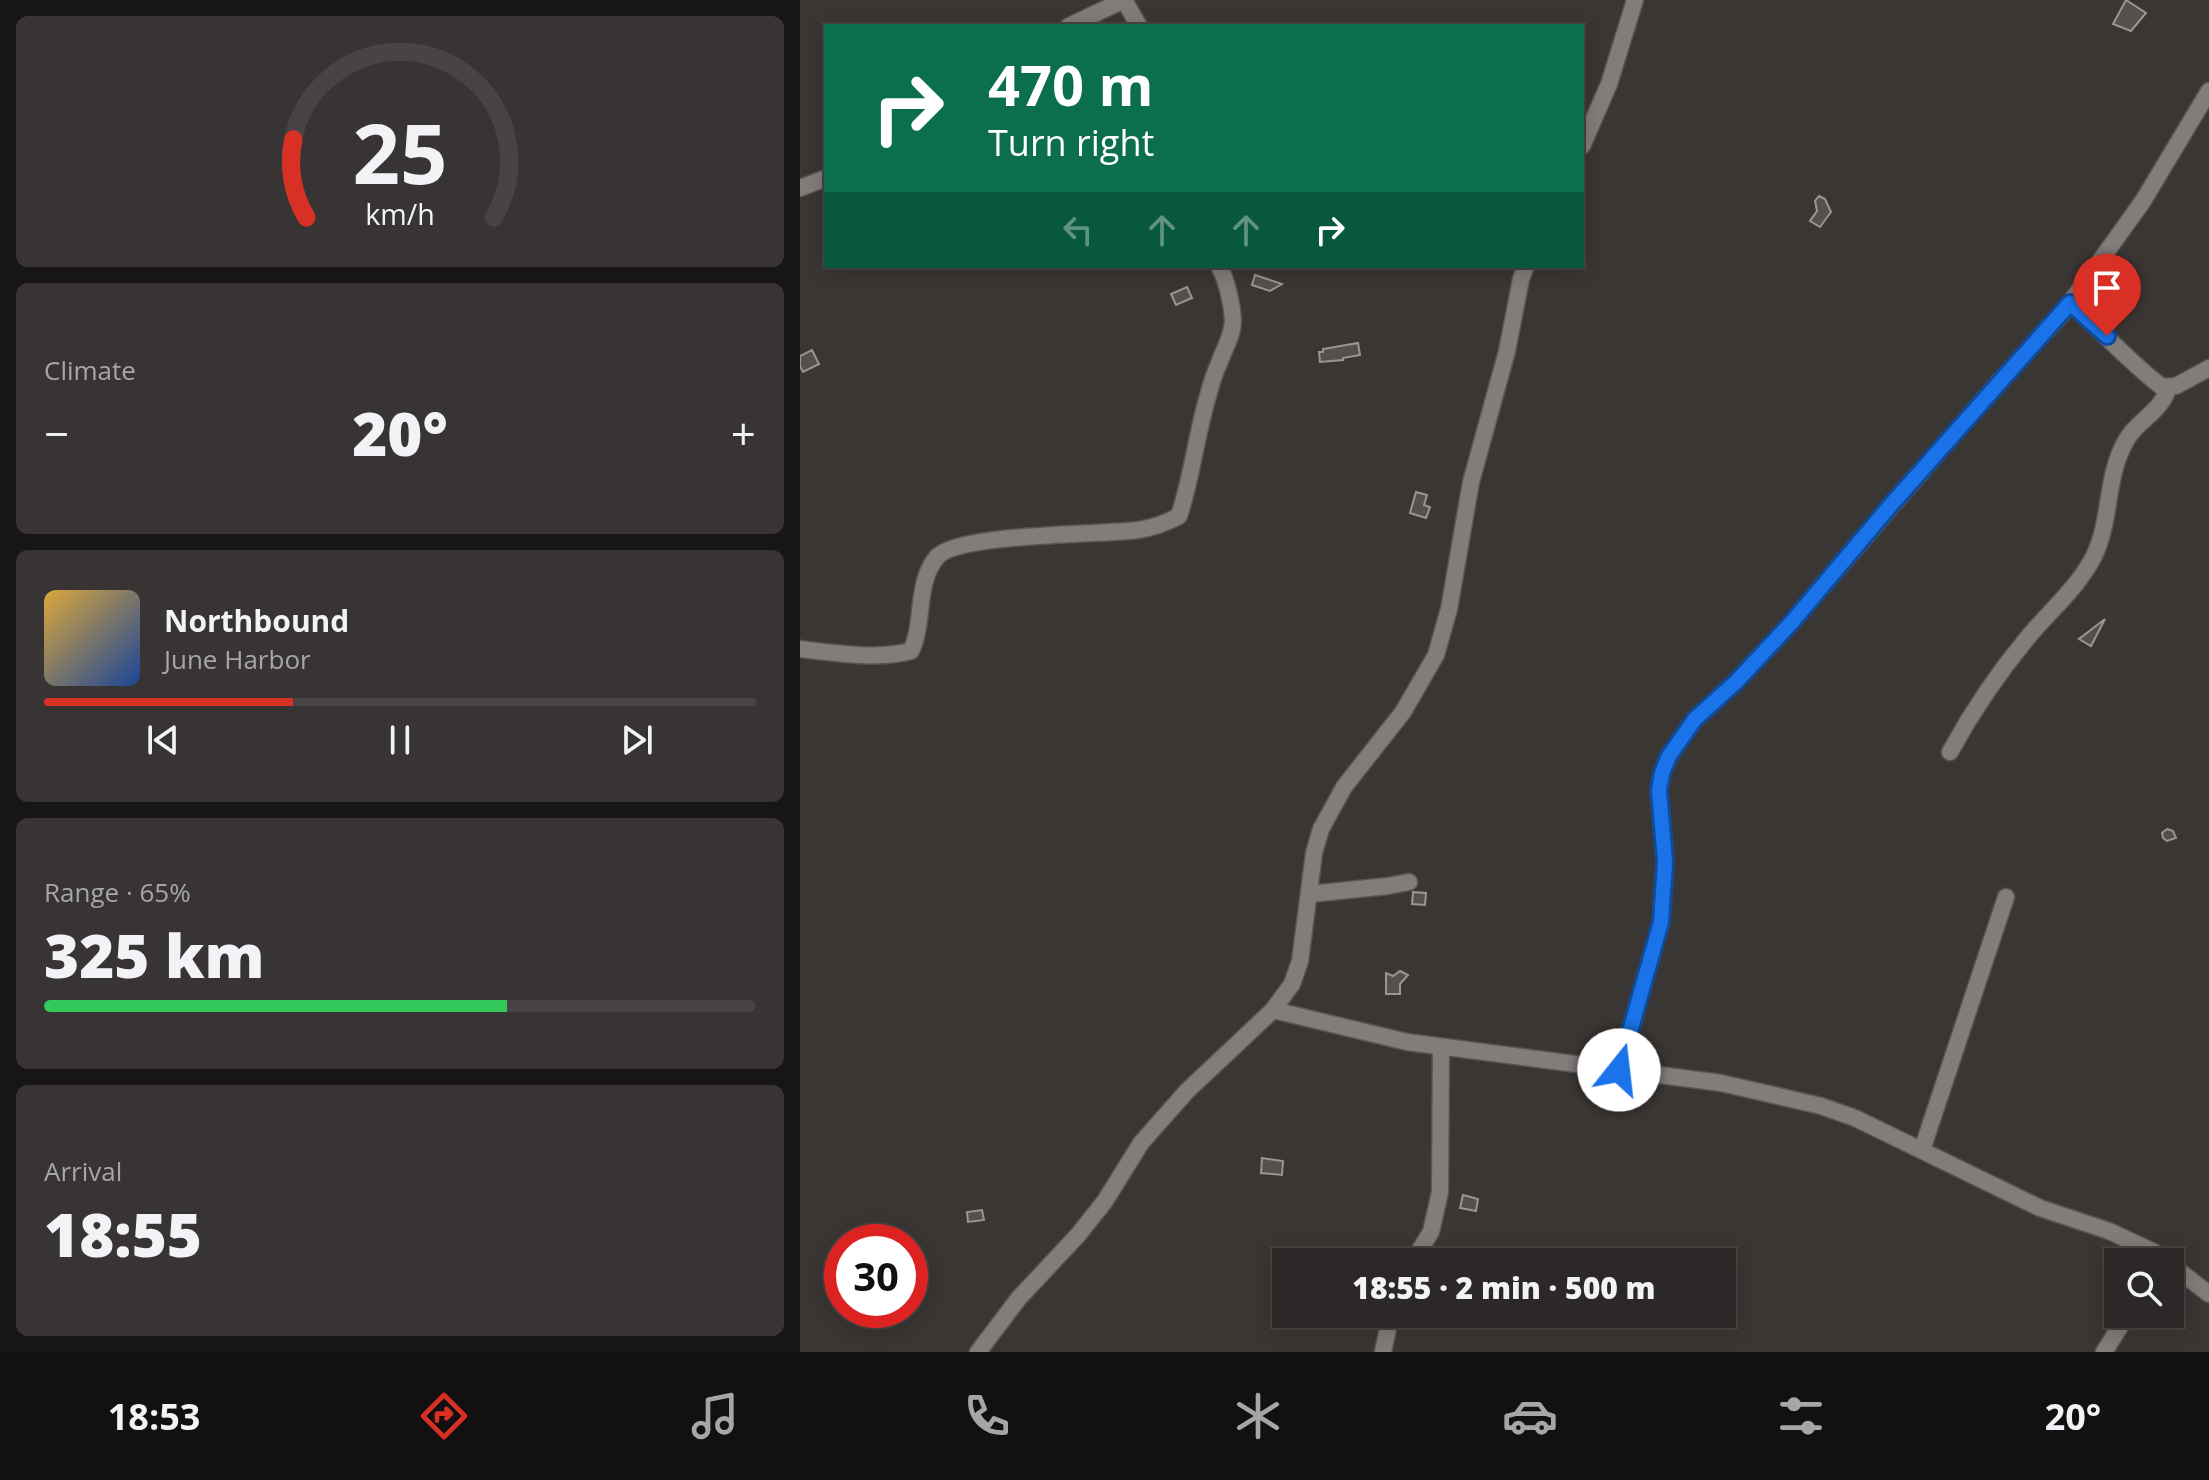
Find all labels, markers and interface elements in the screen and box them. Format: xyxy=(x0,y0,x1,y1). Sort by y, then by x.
text: 470 m xyxy=(988,46,1154,122)
icon: right xyxy=(856,56,960,160)
text: 25 xyxy=(352,94,448,207)
text: Turn right xyxy=(988,118,1154,167)
text: km/h xyxy=(365,194,435,233)
icon: left xyxy=(1056,208,1100,252)
icon: ahead xyxy=(1140,208,1184,252)
icon: ahead xyxy=(1224,208,1268,252)
icon: right xyxy=(1308,208,1352,252)
pin xyxy=(2073,254,2141,336)
icon: arrive xyxy=(2085,266,2129,310)
text: Climate xyxy=(44,352,136,388)
text: 20° xyxy=(352,392,448,474)
text: − xyxy=(44,403,69,463)
text: + xyxy=(731,403,756,463)
text: Northbound xyxy=(164,600,349,641)
text: June Harbor xyxy=(164,641,311,677)
icon: previous xyxy=(141,718,185,762)
icon: pause xyxy=(378,718,422,762)
icon: next xyxy=(615,718,659,762)
text: Range · 65% xyxy=(44,874,191,910)
text: 325 km xyxy=(44,914,265,996)
position arrow xyxy=(1577,1028,1661,1112)
text: Arrival xyxy=(44,1153,122,1189)
text: 18:55 xyxy=(44,1193,202,1275)
speed limit sign: 30 xyxy=(824,1224,928,1328)
map controls xyxy=(2104,1248,2184,1328)
button: search xyxy=(2104,1248,2184,1328)
text: 18:55 · 2 min · 500 m xyxy=(1352,1267,1656,1308)
icon: directions xyxy=(416,1388,472,1444)
icon: music xyxy=(687,1388,743,1444)
icon: phone xyxy=(959,1388,1015,1444)
icon: climate xyxy=(1230,1388,1286,1444)
icon: car xyxy=(1502,1388,1558,1444)
icon: filters xyxy=(1773,1388,1829,1444)
text: 18:53 xyxy=(108,1392,200,1441)
text: 20° xyxy=(2045,1392,2101,1441)

